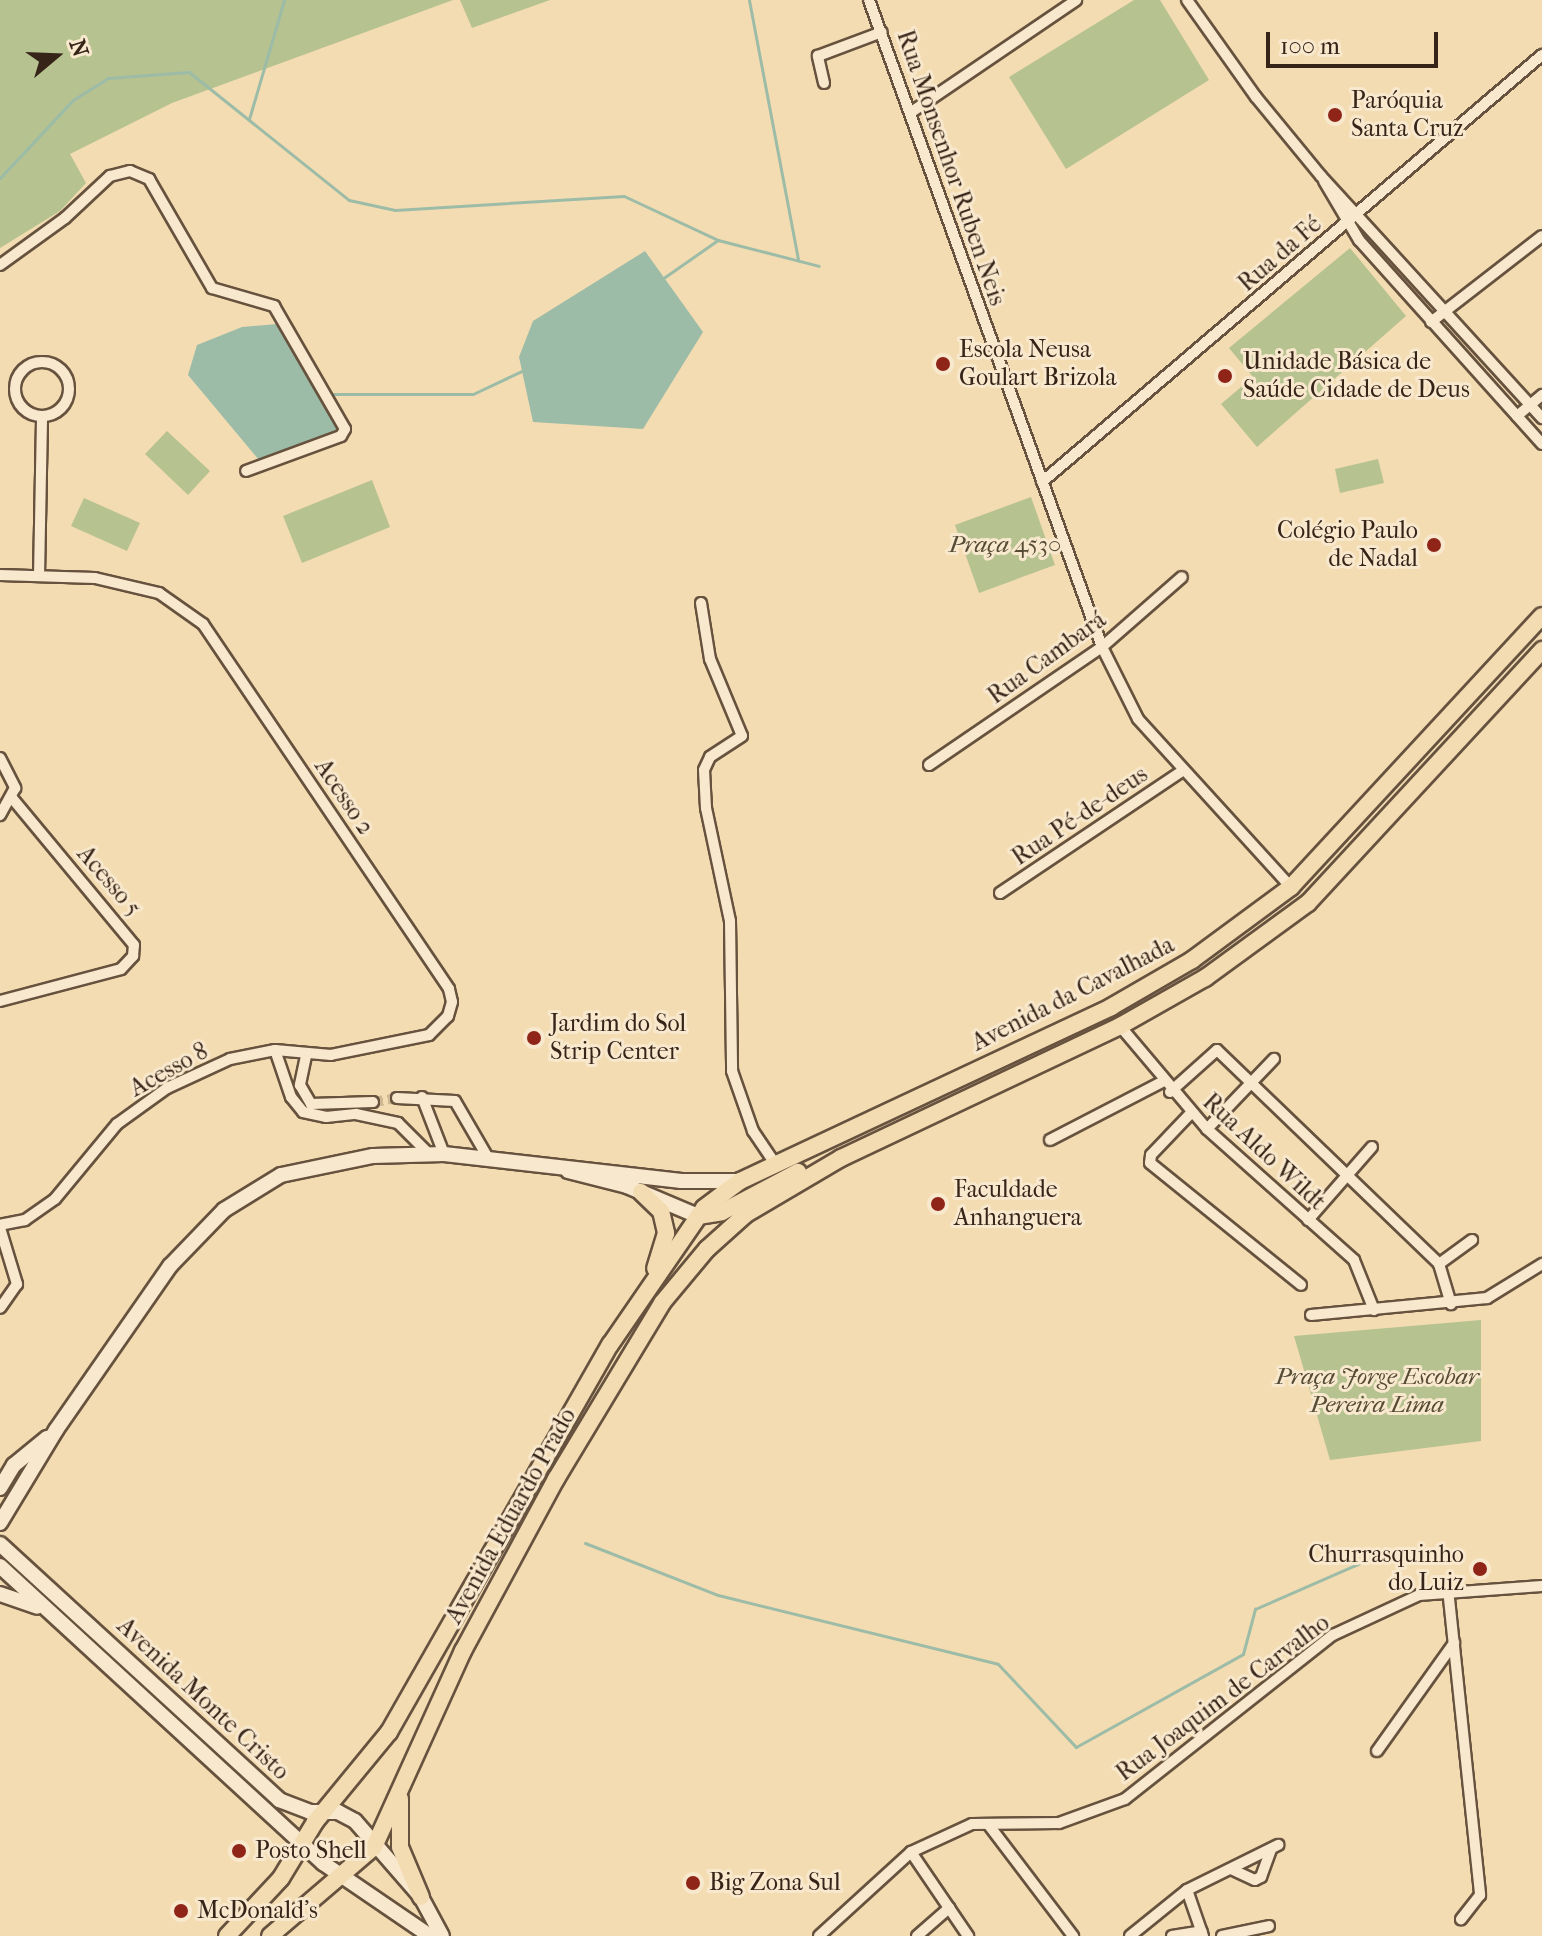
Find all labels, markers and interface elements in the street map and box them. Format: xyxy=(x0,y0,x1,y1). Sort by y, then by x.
north arrow xyxy=(16,16,96,96)
scale bar xyxy=(1270,16,1442,66)
street label: Rua Monsenhor Ruben Neis xyxy=(890,26,1012,310)
text: 100 m xyxy=(1280,32,1340,60)
text: N xyxy=(64,36,94,60)
place label: Paróquia Santa Cruz xyxy=(1351,87,1464,143)
marker: Paróquia Santa Cruz xyxy=(1326,106,1344,124)
street label: Rua da Fé xyxy=(1233,210,1327,298)
place label: Escola Neusa Goulart Brizola xyxy=(959,336,1117,392)
place label: Unidade Básica de Saúde Cidade de Deus xyxy=(1243,348,1470,404)
marker: Escola Neusa Goulart Brizola xyxy=(934,355,952,373)
marker: Unidade Básica de Saúde Cidade de Deus xyxy=(1214,365,1236,387)
place label: Colégio Paulo de Nadal xyxy=(1277,517,1418,573)
park label: Praça 4530 xyxy=(949,531,1061,559)
marker: Colégio Paulo de Nadal xyxy=(1425,536,1443,554)
street label: Rua Cambará xyxy=(982,606,1112,710)
street label: Acesso 2 xyxy=(308,754,380,840)
street label: Rua Pé-de-deus xyxy=(1007,760,1153,872)
street label: Acesso 5 xyxy=(71,840,147,922)
street label: Avenida da Cavalhada xyxy=(967,931,1179,1057)
place label: Jardim do Sol Strip Center xyxy=(550,1010,686,1066)
marker: Jardim do Sol Strip Center xyxy=(525,1029,543,1047)
street label: Acesso 8 xyxy=(125,1037,213,1103)
street label: Rua Aldo Wildt xyxy=(1196,1088,1332,1216)
place label: Faculdade Anhanguera xyxy=(954,1176,1082,1232)
marker: Faculdade Anhanguera xyxy=(929,1195,947,1213)
park label: Praça Jorge Escobar Pereira Lima xyxy=(1275,1363,1479,1419)
street label: Avenida Eduardo Prado xyxy=(440,1403,582,1629)
place label: Churrasquinho do Luiz xyxy=(1308,1541,1464,1597)
marker: Churrasquinho do Luiz xyxy=(1471,1560,1489,1578)
street label: Rua Joaquim de Carvalho xyxy=(1111,1608,1335,1788)
street label: Avenida Monte Cristo xyxy=(111,1612,295,1786)
place label: Posto Shell xyxy=(255,1837,367,1865)
marker: Posto Shell xyxy=(230,1842,248,1860)
place label: Big Zona Sul xyxy=(709,1869,841,1897)
marker: Big Zona Sul xyxy=(684,1874,702,1892)
place label: McDonald's xyxy=(197,1897,318,1925)
marker: McDonald's xyxy=(172,1902,190,1920)

